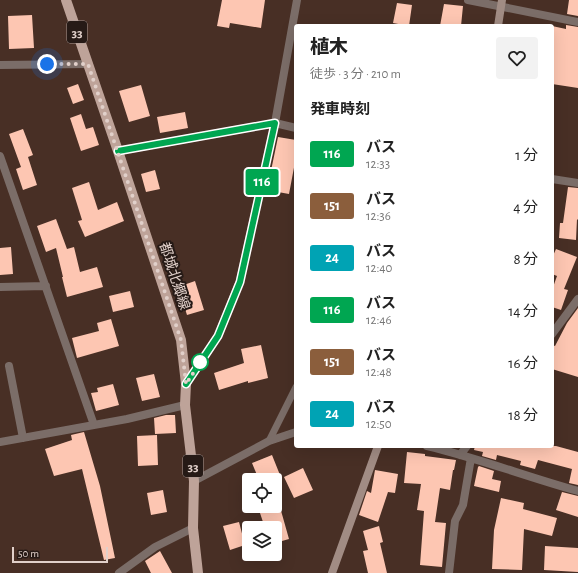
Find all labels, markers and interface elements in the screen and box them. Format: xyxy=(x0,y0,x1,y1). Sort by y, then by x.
road number: 33 xyxy=(67,21,87,43)
button: heart xyxy=(496,37,538,79)
text: 植木 xyxy=(310,38,348,57)
your location xyxy=(37,54,57,74)
text: 徒歩 · 3 分 · 210 m xyxy=(310,68,401,81)
text: 発車時刻 xyxy=(310,102,370,117)
text: バス xyxy=(366,140,396,155)
text: 116 xyxy=(324,147,340,161)
text: 1 分 xyxy=(515,148,538,163)
text: 12:33 xyxy=(366,158,390,171)
line badge: 116 xyxy=(239,169,285,195)
text: 116 xyxy=(254,175,270,189)
text: バス xyxy=(366,192,396,207)
text: 151 xyxy=(324,199,340,213)
text: 4 分 xyxy=(513,200,538,215)
text: 12:36 xyxy=(366,210,391,223)
street label: 都城北郷線 xyxy=(157,240,193,312)
text: バス xyxy=(366,244,396,259)
text: 24 xyxy=(325,251,339,265)
text: 8 分 xyxy=(513,252,538,267)
text: 12:40 xyxy=(366,262,392,275)
text: バス xyxy=(366,296,396,311)
text: 116 xyxy=(324,303,340,317)
text: 14 分 xyxy=(508,304,538,319)
text: 12:46 xyxy=(366,314,392,327)
text: バス xyxy=(366,348,396,363)
unlabelled marker xyxy=(191,353,209,371)
text: 151 xyxy=(324,355,340,369)
text: 16 分 xyxy=(508,356,538,371)
text: 12:48 xyxy=(366,366,392,379)
text: バス xyxy=(366,400,396,415)
text: 24 xyxy=(325,407,339,421)
text: 18 分 xyxy=(508,408,538,423)
text: 12:50 xyxy=(366,418,392,431)
road number: 33 xyxy=(183,455,203,477)
map controls xyxy=(242,473,282,561)
button: locate xyxy=(242,473,282,513)
button: layers xyxy=(242,521,282,561)
scale bar xyxy=(12,545,108,564)
text: 50 m xyxy=(18,548,39,559)

